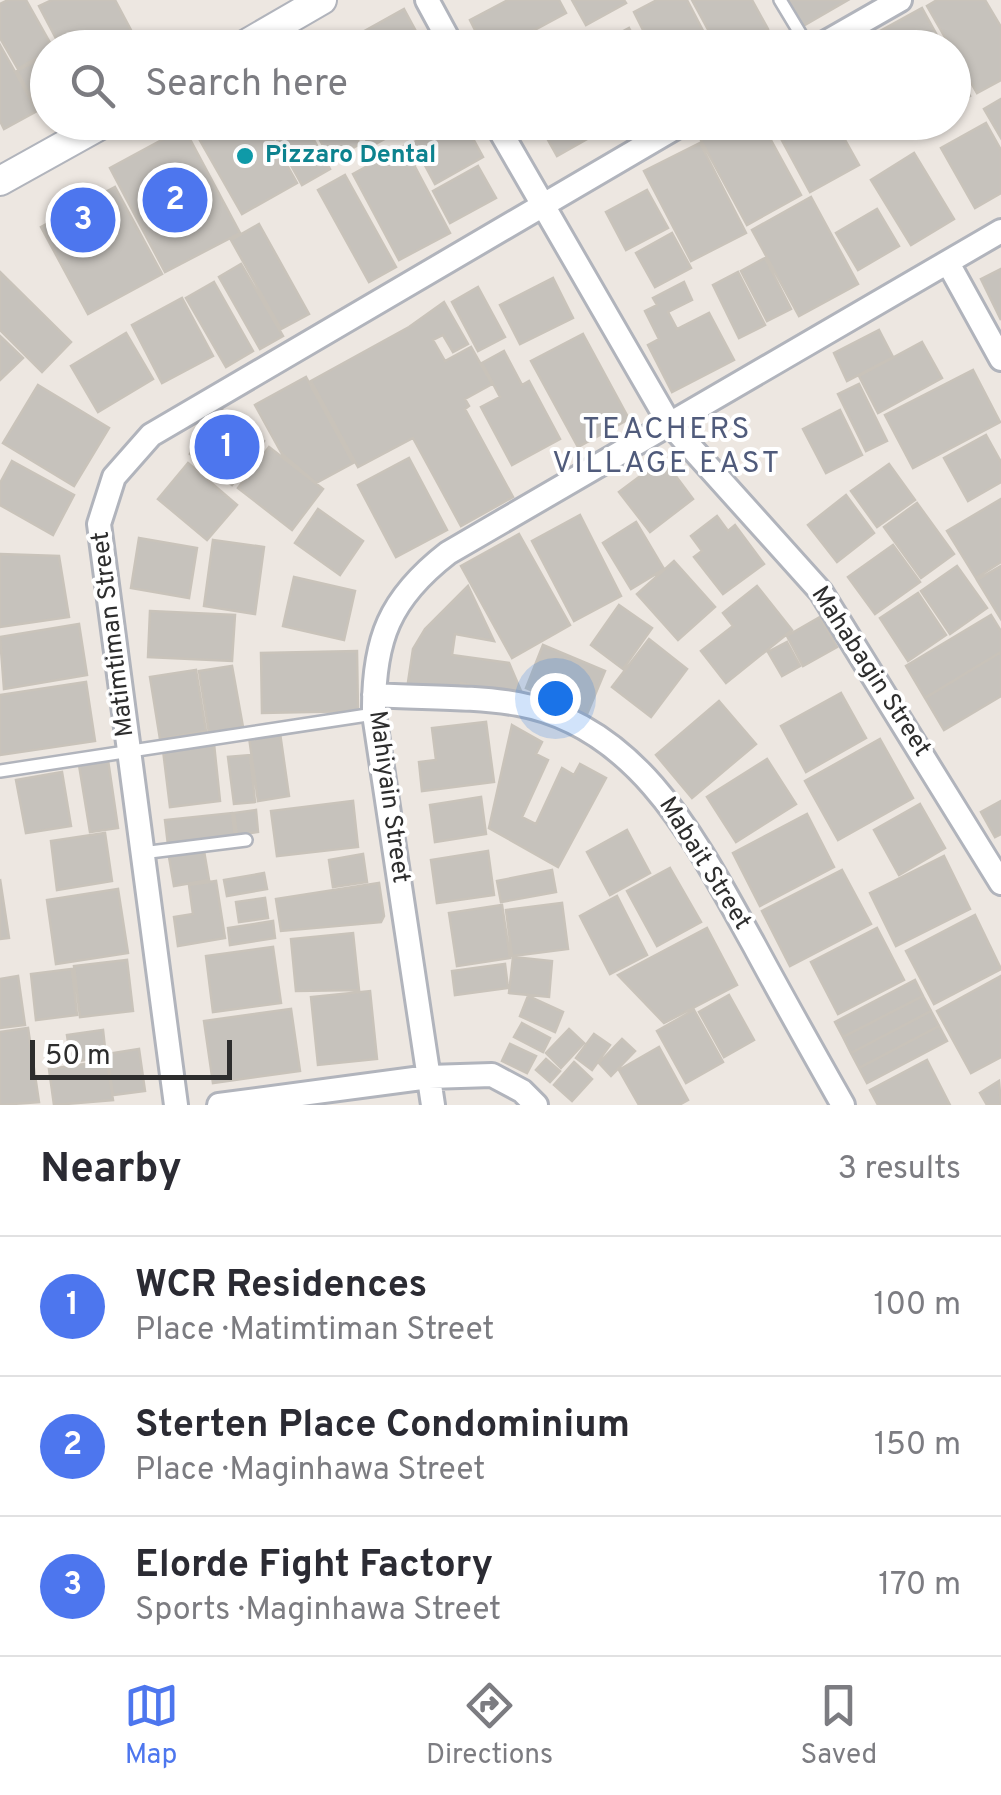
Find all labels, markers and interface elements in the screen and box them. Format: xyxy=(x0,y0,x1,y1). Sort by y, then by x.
search box xyxy=(30,30,971,140)
icon: search xyxy=(65,58,120,113)
text: Search here xyxy=(145,61,348,110)
place label: Pizzaro Dental xyxy=(265,140,436,172)
marker: Pizzaro Dental xyxy=(234,145,256,167)
pin: 2 xyxy=(142,162,208,238)
pin: 3 xyxy=(51,182,116,258)
pin: 1 xyxy=(194,410,260,484)
district label: TEACHERS VILLAGE EAST xyxy=(552,412,782,483)
street label: Matimtiman Street xyxy=(86,529,142,739)
street label: Mahabagin Street xyxy=(803,581,937,763)
your location xyxy=(530,673,581,724)
street label: Mahiyain Street xyxy=(360,709,416,885)
street label: Mabait Street xyxy=(651,792,757,936)
scale bar xyxy=(30,1035,232,1080)
text: 50 m xyxy=(45,1039,111,1075)
text: Nearby xyxy=(40,1144,182,1197)
text: 3 results xyxy=(838,1150,961,1190)
text: WCR Residences xyxy=(135,1262,427,1311)
text: 1 xyxy=(66,1286,79,1326)
text: 100 m xyxy=(874,1286,961,1326)
text: Place · Matimtiman Street xyxy=(135,1311,494,1351)
text: Sterten Place Condominium xyxy=(135,1402,630,1451)
text: 2 xyxy=(63,1426,82,1466)
text: 150 m xyxy=(874,1426,961,1466)
text: Place · Maginhawa Street xyxy=(135,1451,485,1491)
text: Elorde Fight Factory xyxy=(135,1542,493,1591)
text: 3 xyxy=(63,1566,82,1606)
text: 170 m xyxy=(878,1566,961,1606)
text: Sports · Maginhawa Street xyxy=(135,1591,501,1631)
tab: Map xyxy=(124,1678,179,1774)
tab: Directions xyxy=(426,1678,553,1774)
tab: Saved xyxy=(800,1678,877,1774)

